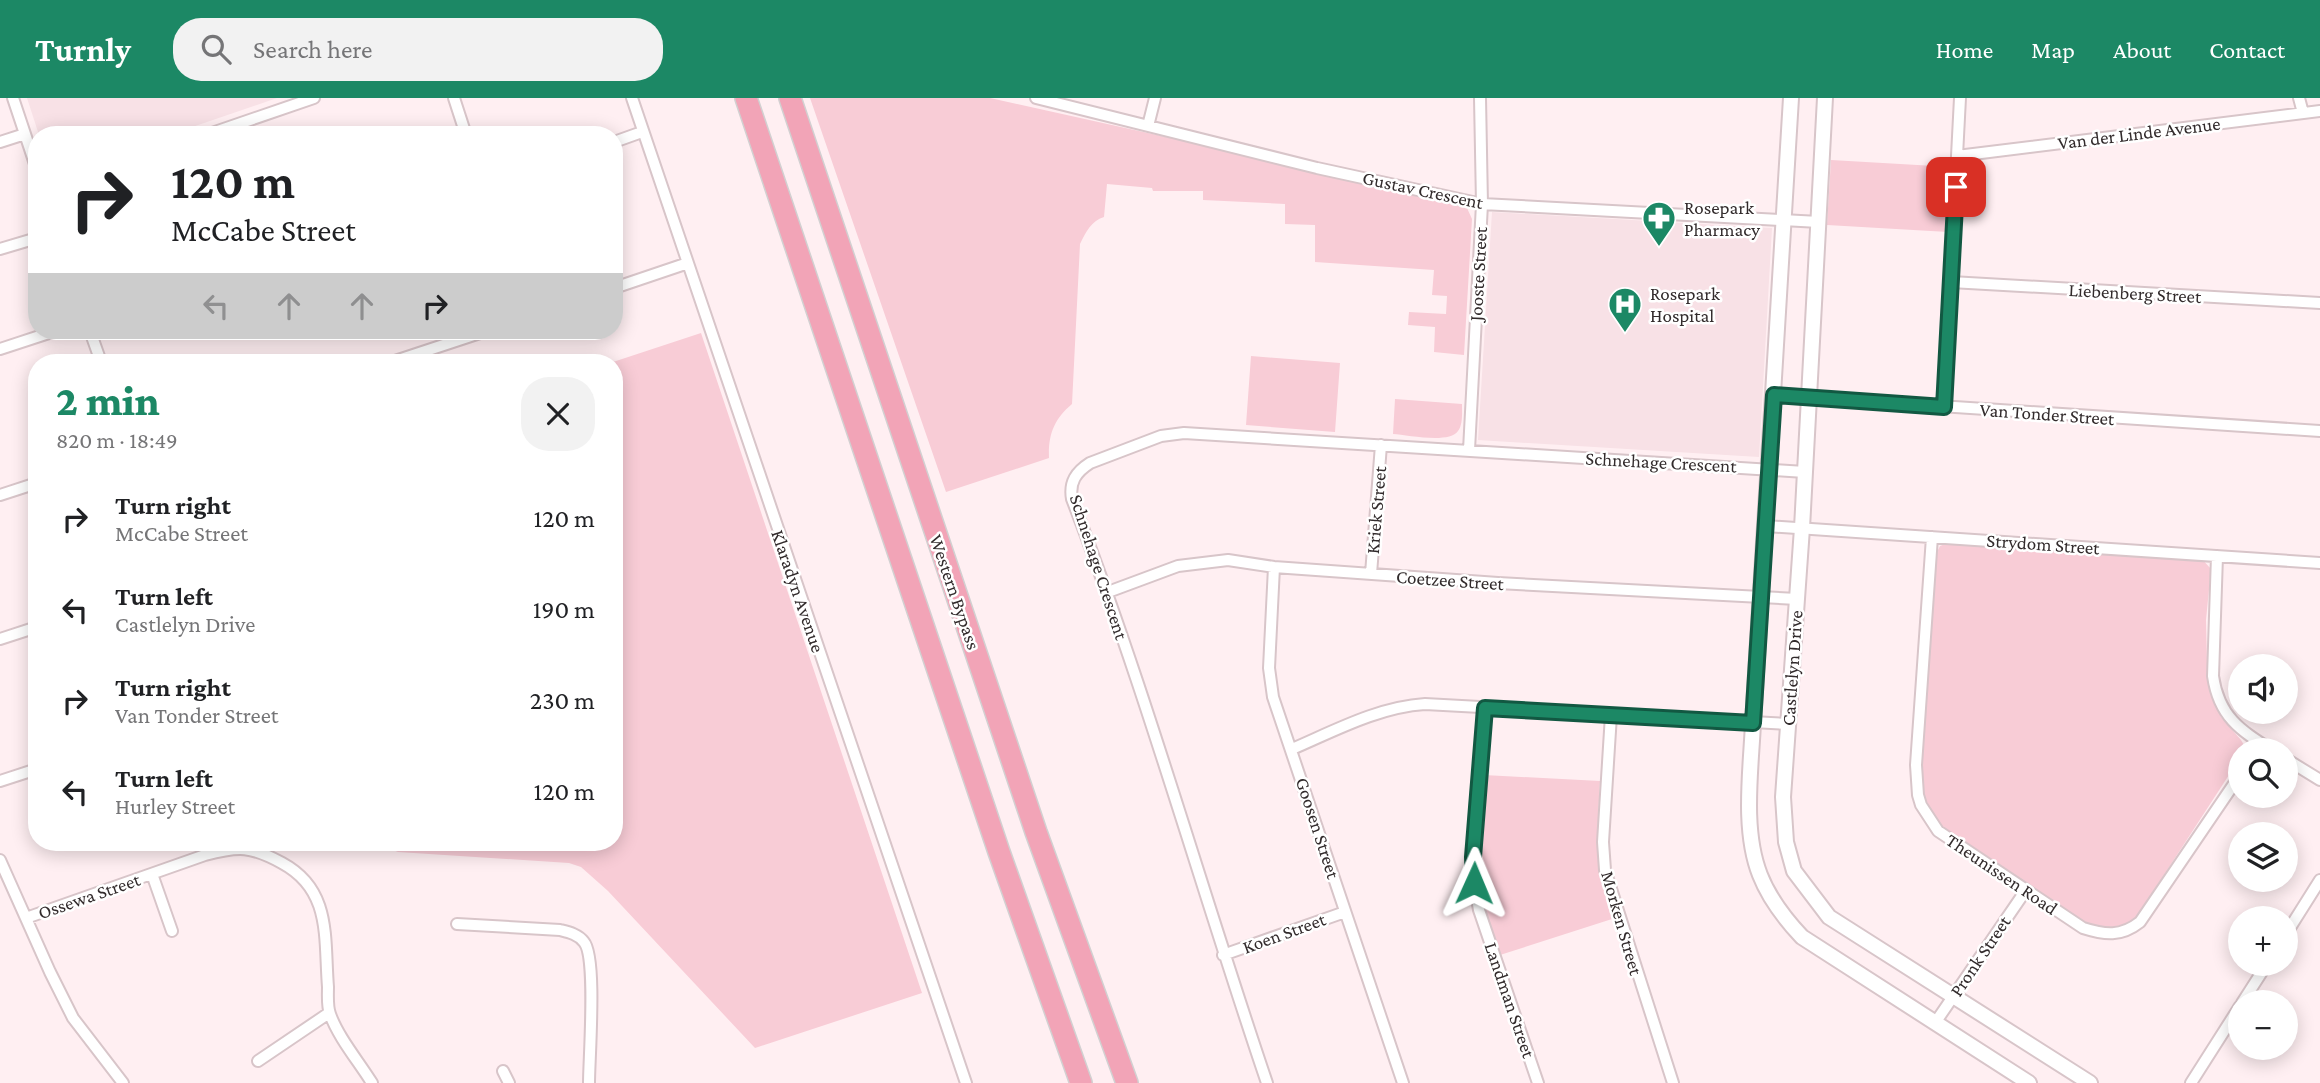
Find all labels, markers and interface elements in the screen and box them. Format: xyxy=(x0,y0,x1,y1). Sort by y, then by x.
search box xyxy=(173,18,663,81)
icon: search xyxy=(197,30,235,68)
text: Turnly xyxy=(35,31,131,68)
text: Search here xyxy=(253,35,372,64)
text: Home xyxy=(1936,36,1993,63)
text: Map xyxy=(2031,36,2075,63)
text: About xyxy=(2113,36,2171,63)
text: Contact xyxy=(2209,36,2285,63)
street label: Van der Linde Avenue xyxy=(2056,113,2222,153)
icon: right xyxy=(56,154,147,245)
text: 120 m xyxy=(171,154,295,209)
pin xyxy=(1926,157,1986,217)
street label: Gustav Crescent xyxy=(1361,167,1486,213)
icon: arrive xyxy=(1937,168,1975,206)
place label: Rosepark Pharmacy xyxy=(1684,197,1760,240)
pharmacy icon: Rosepark Pharmacy xyxy=(1640,199,1678,248)
text: McCabe Street xyxy=(171,212,356,248)
street label: Jooste Street xyxy=(1465,226,1491,324)
street label: Liebenberg Street xyxy=(2068,279,2203,307)
place label: Rosepark Hospital xyxy=(1650,283,1721,326)
hospital icon: Rosepark Hospital xyxy=(1606,285,1644,334)
icon: left xyxy=(197,287,235,325)
icon: ahead xyxy=(270,287,308,325)
icon: ahead xyxy=(343,287,381,325)
icon: right xyxy=(416,287,454,325)
text: 2 min xyxy=(56,377,160,424)
button: close xyxy=(521,377,595,451)
street label: Van Tonder Street xyxy=(1979,399,2116,429)
text: 820 m · 18:49 xyxy=(56,427,178,453)
street label: Schnehage Crescent xyxy=(1585,448,1738,476)
street label: Kriek Street xyxy=(1362,464,1390,555)
text: Turn right xyxy=(115,491,231,520)
street label: Schnehage Crescent xyxy=(1066,492,1133,643)
icon: right xyxy=(56,500,94,538)
text: 120 m xyxy=(534,504,595,533)
text: McCabe Street xyxy=(115,520,248,546)
street label: Klaradyn Avenue xyxy=(767,527,829,655)
street label: Strydom Street xyxy=(1986,530,2101,558)
street label: Western Bypass xyxy=(925,532,985,652)
street label: Coetzee Street xyxy=(1395,566,1505,594)
text: Turn left xyxy=(115,582,213,611)
icon: left xyxy=(56,591,94,629)
text: 190 m xyxy=(533,595,595,624)
street label: Castlelyn Drive xyxy=(1777,609,1807,727)
text: Castlelyn Drive xyxy=(115,611,255,637)
map controls xyxy=(2228,654,2298,1060)
button: sound xyxy=(2228,654,2298,724)
text: Turn right xyxy=(115,673,231,702)
icon: right xyxy=(56,682,94,720)
text: 230 m xyxy=(530,686,595,715)
text: Van Tonder Street xyxy=(115,702,278,728)
button: search xyxy=(2228,738,2298,808)
text: Turn left xyxy=(115,764,213,793)
icon: left xyxy=(56,773,94,811)
street label: Goosen Street xyxy=(1292,775,1344,882)
text: 120 m xyxy=(534,777,595,806)
text: Hurley Street xyxy=(115,793,235,819)
button: layers xyxy=(2228,822,2298,892)
street label: Theunissen Road xyxy=(1942,829,2062,919)
position arrow xyxy=(1437,846,1511,920)
street label: Ossewa Street xyxy=(35,868,144,923)
street label: Morken Street xyxy=(1597,868,1647,978)
button: + xyxy=(2228,906,2298,976)
street label: Koen Street xyxy=(1240,908,1329,958)
street label: Pronk Street xyxy=(1945,911,2015,1000)
street label: Landman Street xyxy=(1480,939,1540,1061)
button: − xyxy=(2228,990,2298,1060)

